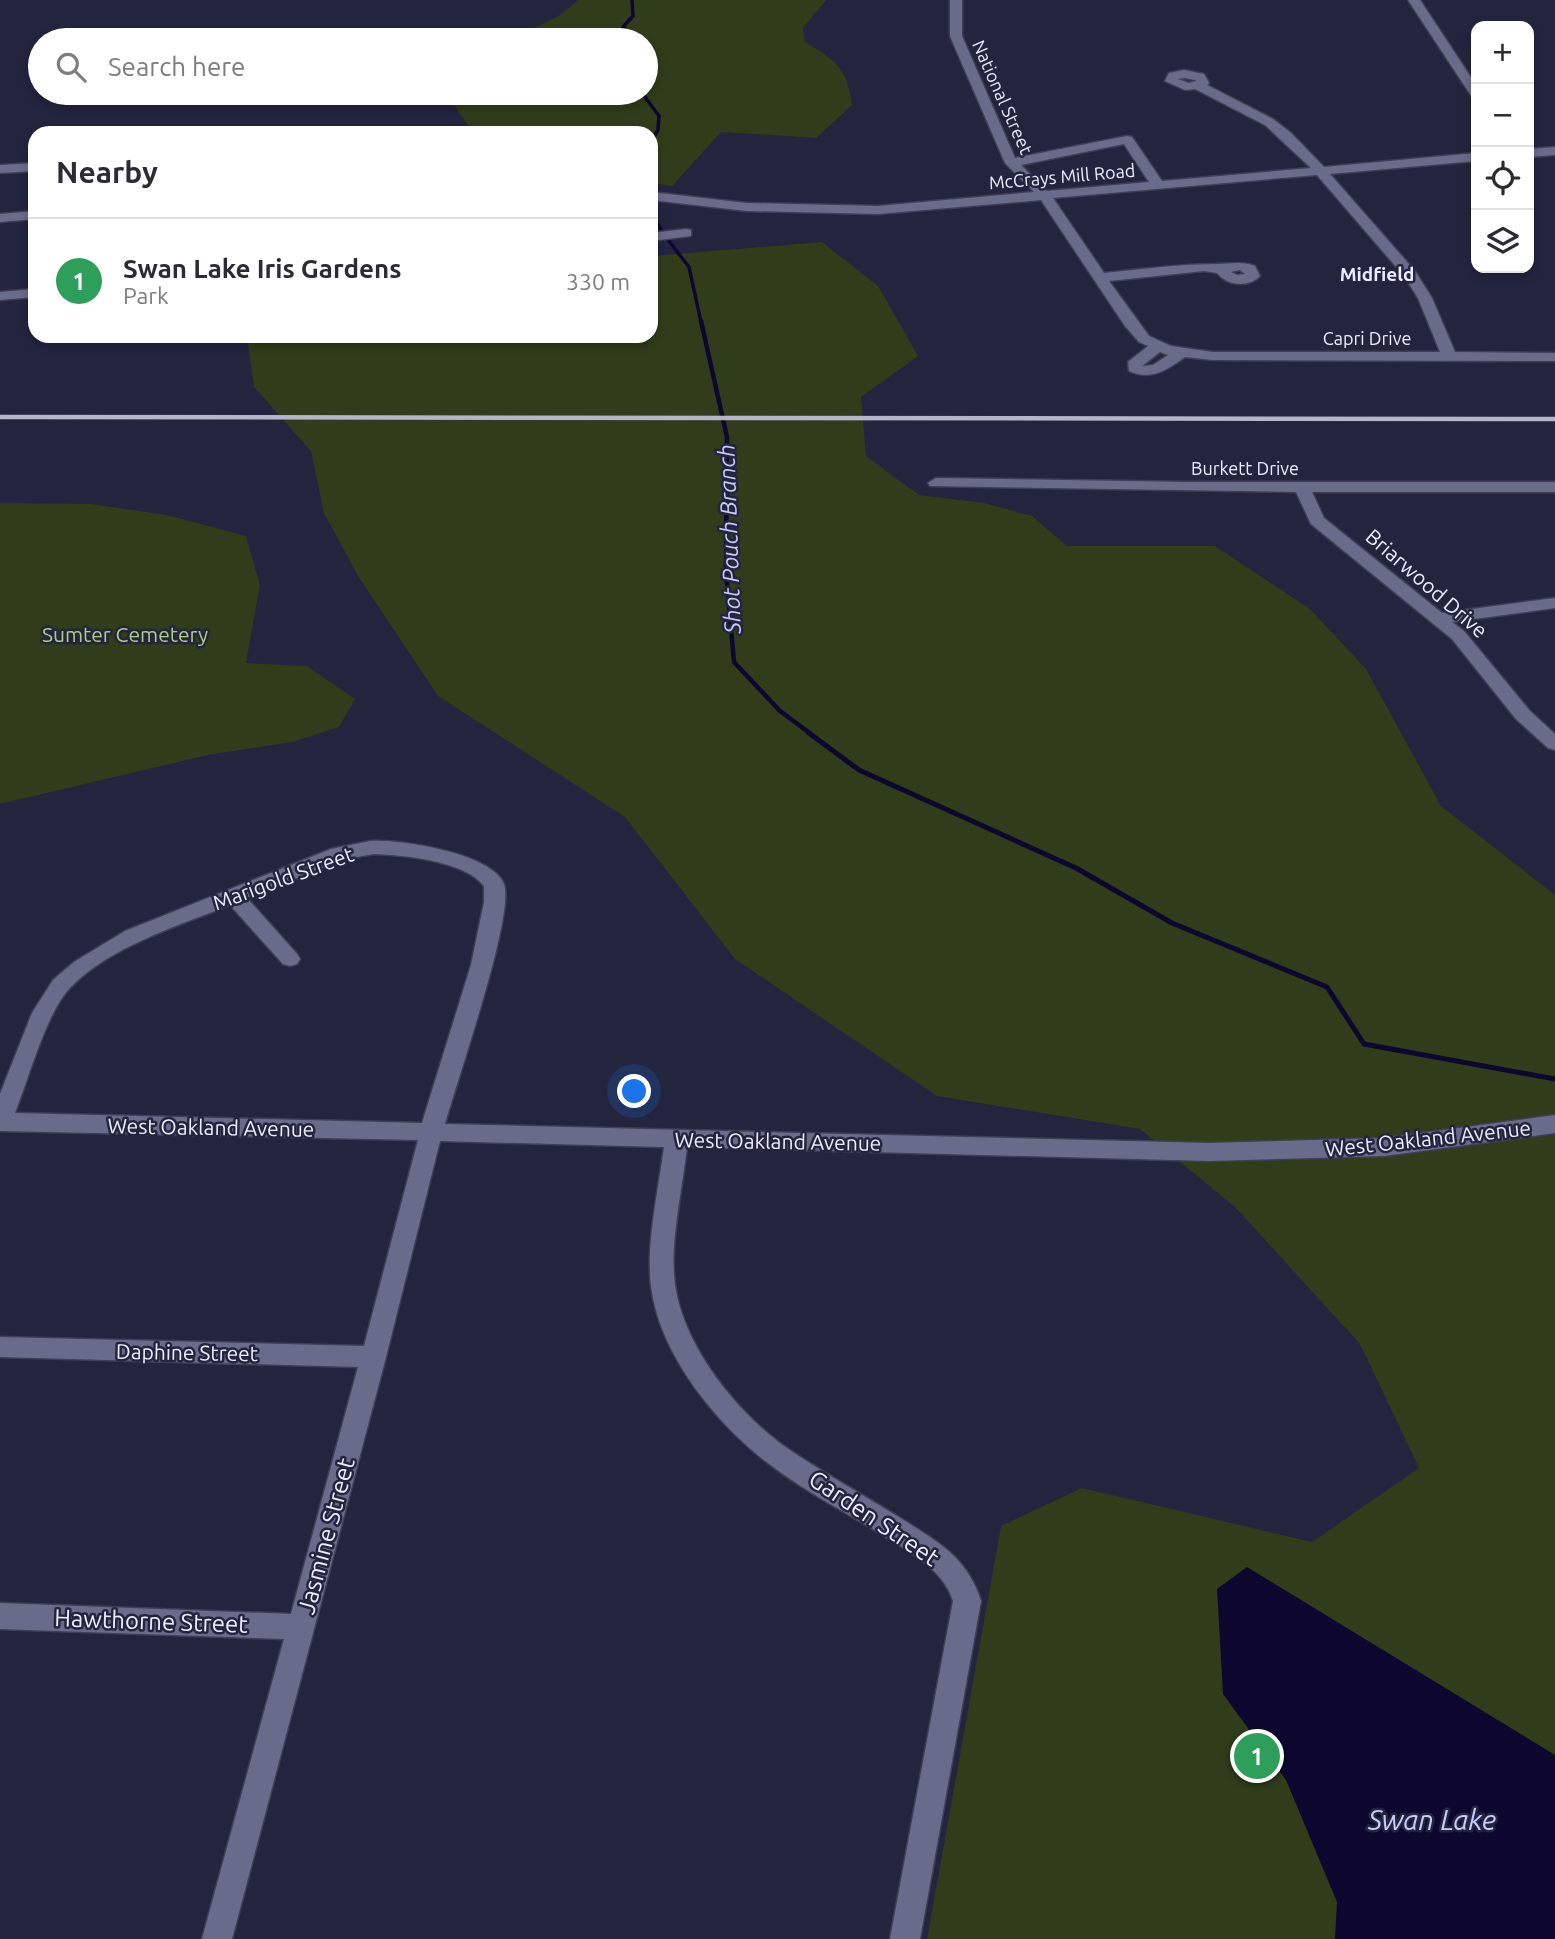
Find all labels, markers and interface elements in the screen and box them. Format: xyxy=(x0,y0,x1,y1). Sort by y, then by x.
map controls xyxy=(1471,21,1534,273)
button: + xyxy=(1471,21,1534,84)
search box xyxy=(28,28,658,105)
street label: National Street xyxy=(969,37,1037,157)
icon: search xyxy=(52,48,90,86)
text: Search here xyxy=(108,52,245,81)
button: − xyxy=(1471,84,1534,147)
button: locate xyxy=(1471,147,1534,210)
text: Nearby xyxy=(56,155,158,189)
street label: McCrays Mill Road xyxy=(988,160,1136,192)
button: layers xyxy=(1471,210,1534,273)
text: Swan Lake Iris Gardens xyxy=(123,254,402,283)
district label: Midfield xyxy=(1340,263,1414,285)
text: 1 xyxy=(73,269,85,294)
text: 330 m xyxy=(566,269,630,294)
text: Park xyxy=(123,283,169,308)
street label: Capri Drive xyxy=(1323,328,1411,348)
water label: Shot Pouch Branch xyxy=(713,444,745,635)
street label: Burkett Drive xyxy=(1191,458,1299,478)
street label: Briarwood Drive xyxy=(1361,524,1493,642)
park label: Sumter Cemetery xyxy=(42,622,208,646)
street label: Marigold Street xyxy=(209,841,357,915)
your location xyxy=(617,1074,651,1108)
street label: West Oakland Avenue xyxy=(107,1113,315,1141)
street label: West Oakland Avenue xyxy=(1324,1115,1532,1161)
street label: West Oakland Avenue xyxy=(674,1127,882,1155)
street label: Daphine Street xyxy=(116,1339,258,1365)
street label: Jasmine Street xyxy=(292,1454,360,1617)
street label: Garden Street xyxy=(804,1465,945,1572)
street label: Hawthorne Street xyxy=(54,1604,249,1638)
pin: 1 xyxy=(1234,1730,1280,1782)
water label: Swan Lake xyxy=(1367,1804,1496,1835)

